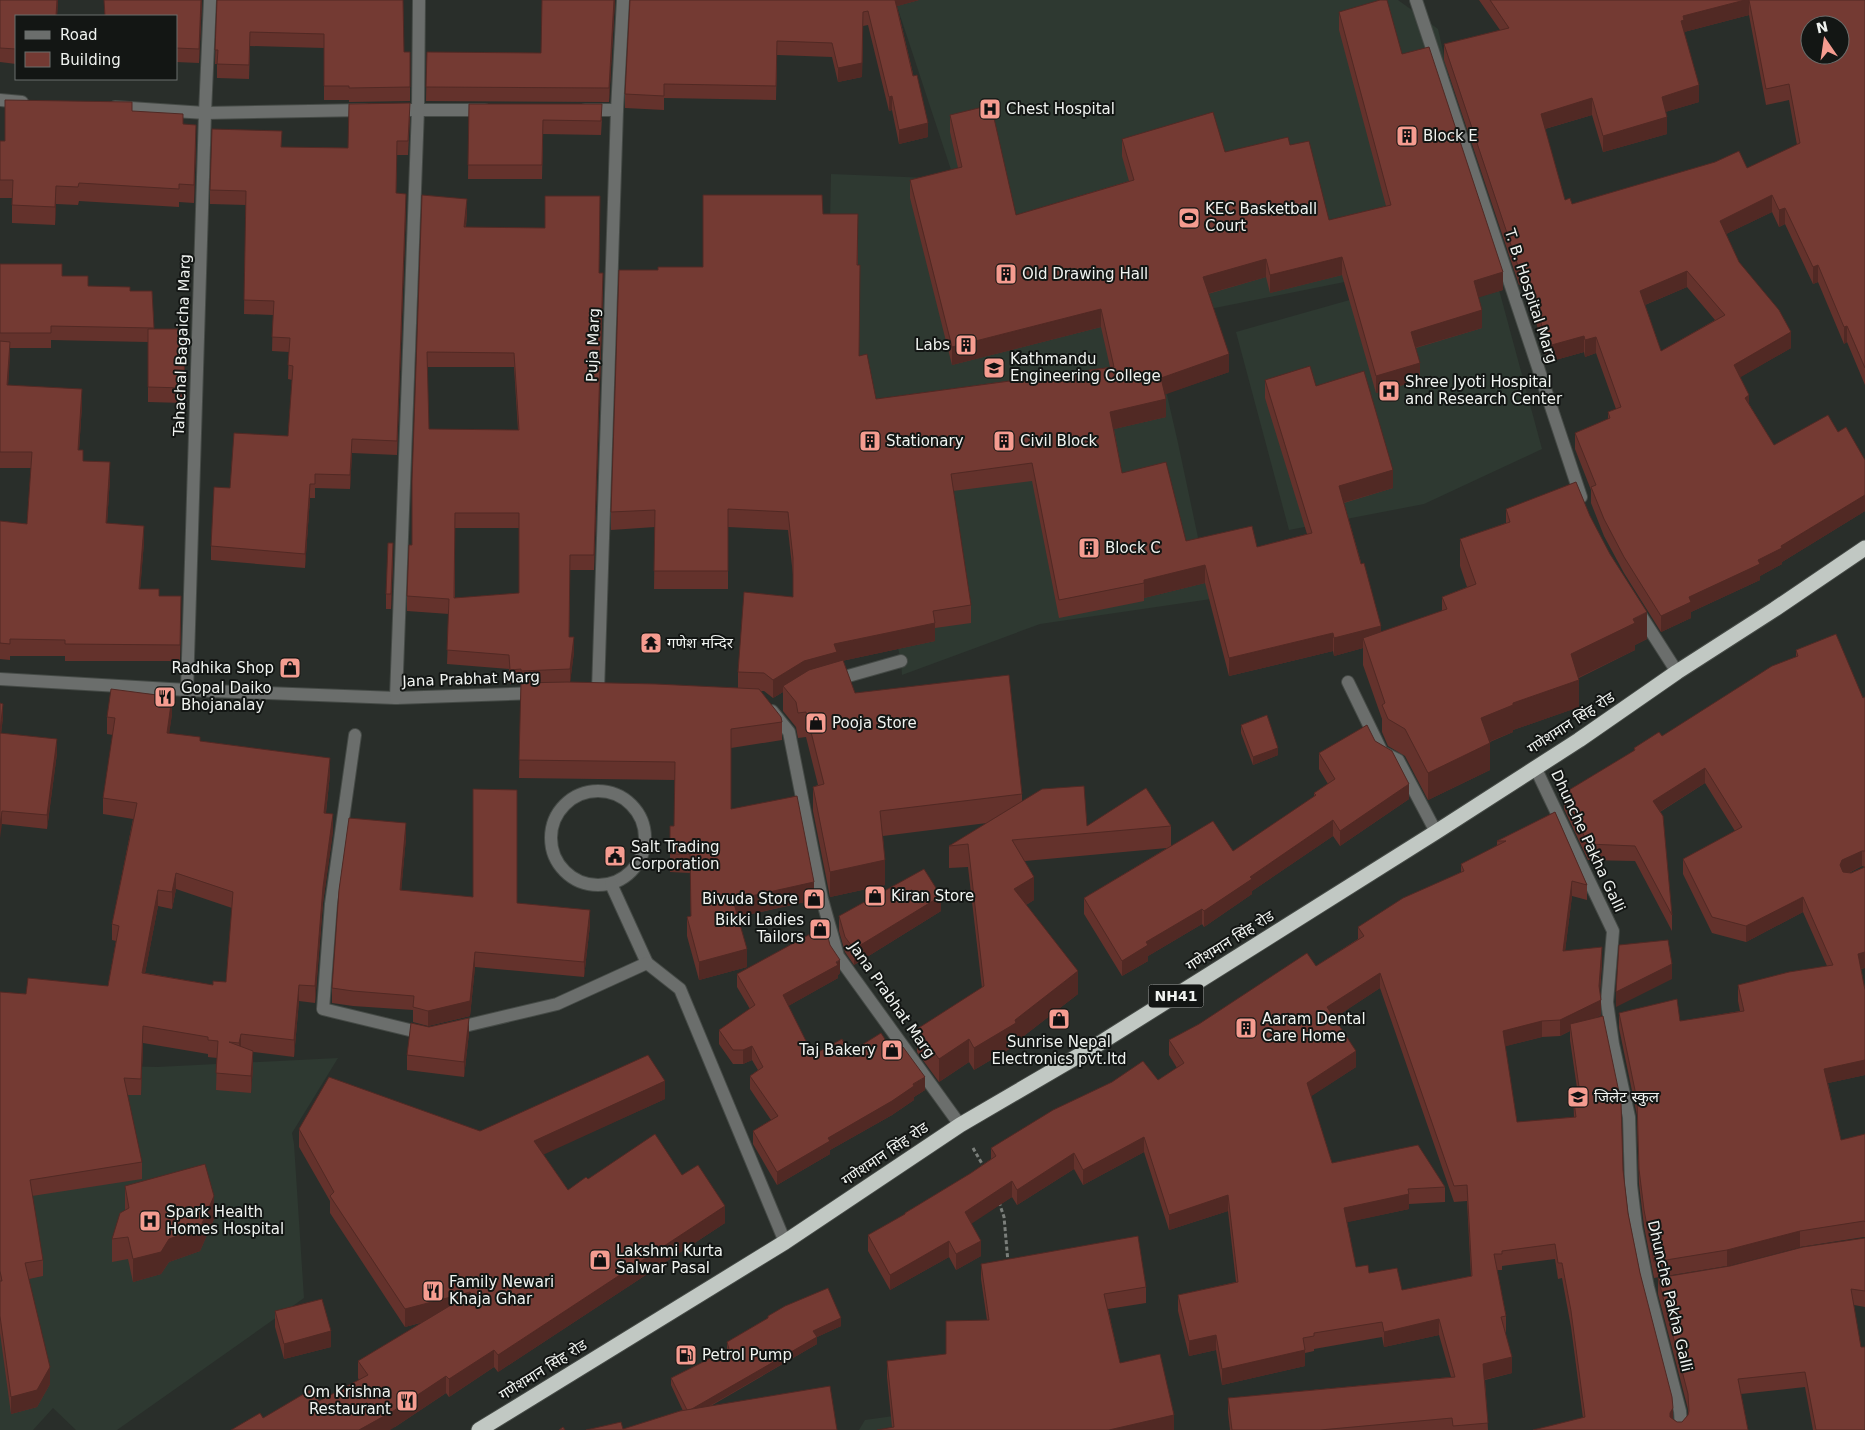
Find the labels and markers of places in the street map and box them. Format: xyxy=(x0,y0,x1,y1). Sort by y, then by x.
hospital icon: Chest Hospital xyxy=(978,97,1002,121)
place label: Chest Hospital xyxy=(1006,100,1115,118)
building icon: Block E xyxy=(1395,124,1419,148)
place label: Block E xyxy=(1423,127,1478,145)
place label: KEC Basketball Court xyxy=(1205,200,1317,235)
sports icon: KEC Basketball Court xyxy=(1177,206,1201,230)
building icon: Old Drawing Hall xyxy=(994,262,1018,286)
place label: Old Drawing Hall xyxy=(1022,265,1148,283)
building icon: Labs xyxy=(954,333,978,357)
place label: Labs xyxy=(915,336,950,354)
place label: Kathmandu Engineering College xyxy=(1010,350,1161,385)
school or university icon: Kathmandu Engineering College xyxy=(982,356,1006,380)
place label: Shree Jyoti Hospital and Research Center xyxy=(1405,373,1563,408)
hospital icon: Shree Jyoti Hospital and Research Center xyxy=(1377,379,1401,403)
building icon: Stationary xyxy=(858,429,882,453)
building icon: Civil Block xyxy=(992,429,1016,453)
place label: Stationary xyxy=(886,432,964,450)
place label: Civil Block xyxy=(1020,432,1098,450)
building icon: Block C xyxy=(1077,536,1101,560)
place label: Block C xyxy=(1105,539,1161,557)
temple icon: गणेश मन्दिर xyxy=(639,631,663,655)
place label: गणेश मन्दिर xyxy=(667,634,734,652)
shop icon: Radhika Shop xyxy=(278,656,302,680)
place label: Radhika Shop xyxy=(171,659,274,677)
place label: Gopal Daiko Bhojanalay xyxy=(181,679,272,714)
restaurant icon: Gopal Daiko Bhojanalay xyxy=(153,685,177,709)
shop icon: Pooja Store xyxy=(804,711,828,735)
place label: Pooja Store xyxy=(832,714,917,732)
place label: Salt Trading Corporation xyxy=(631,838,720,873)
public building icon: Salt Trading Corporation xyxy=(603,844,627,868)
shop icon: Kiran Store xyxy=(863,884,887,908)
shop icon: Bivuda Store xyxy=(802,887,826,911)
place label: Kiran Store xyxy=(891,887,974,905)
place label: Bivuda Store xyxy=(702,890,798,908)
place label: Bikki Ladies Tailors xyxy=(715,911,804,946)
shop icon: Bikki Ladies Tailors xyxy=(808,917,832,941)
shop icon: Sunrise Nepal Electronics pvt.ltd xyxy=(1047,1007,1071,1031)
place label: Aaram Dental Care Home xyxy=(1262,1010,1366,1045)
building icon: Aaram Dental Care Home xyxy=(1234,1016,1258,1040)
place label: Sunrise Nepal Electronics pvt.ltd xyxy=(991,1033,1127,1068)
shop icon: Taj Bakery xyxy=(880,1038,904,1062)
place label: Taj Bakery xyxy=(798,1041,876,1059)
school or university icon: जिलेट स्कुल xyxy=(1566,1085,1590,1109)
place label: जिलेट स्कुल xyxy=(1594,1088,1660,1107)
place label: Spark Health Homes Hospital xyxy=(166,1203,284,1238)
hospital icon: Spark Health Homes Hospital xyxy=(138,1209,162,1233)
place label: Lakshmi Kurta Salwar Pasal xyxy=(616,1242,723,1277)
shop icon: Lakshmi Kurta Salwar Pasal xyxy=(588,1248,612,1272)
place label: Family Newari Khaja Ghar xyxy=(449,1273,554,1308)
restaurant icon: Family Newari Khaja Ghar xyxy=(421,1279,445,1303)
fuel station icon: Petrol Pump xyxy=(674,1343,698,1367)
place label: Petrol Pump xyxy=(702,1346,792,1364)
place label: Om Krishna Restaurant xyxy=(304,1383,391,1418)
restaurant icon: Om Krishna Restaurant xyxy=(395,1389,419,1413)

